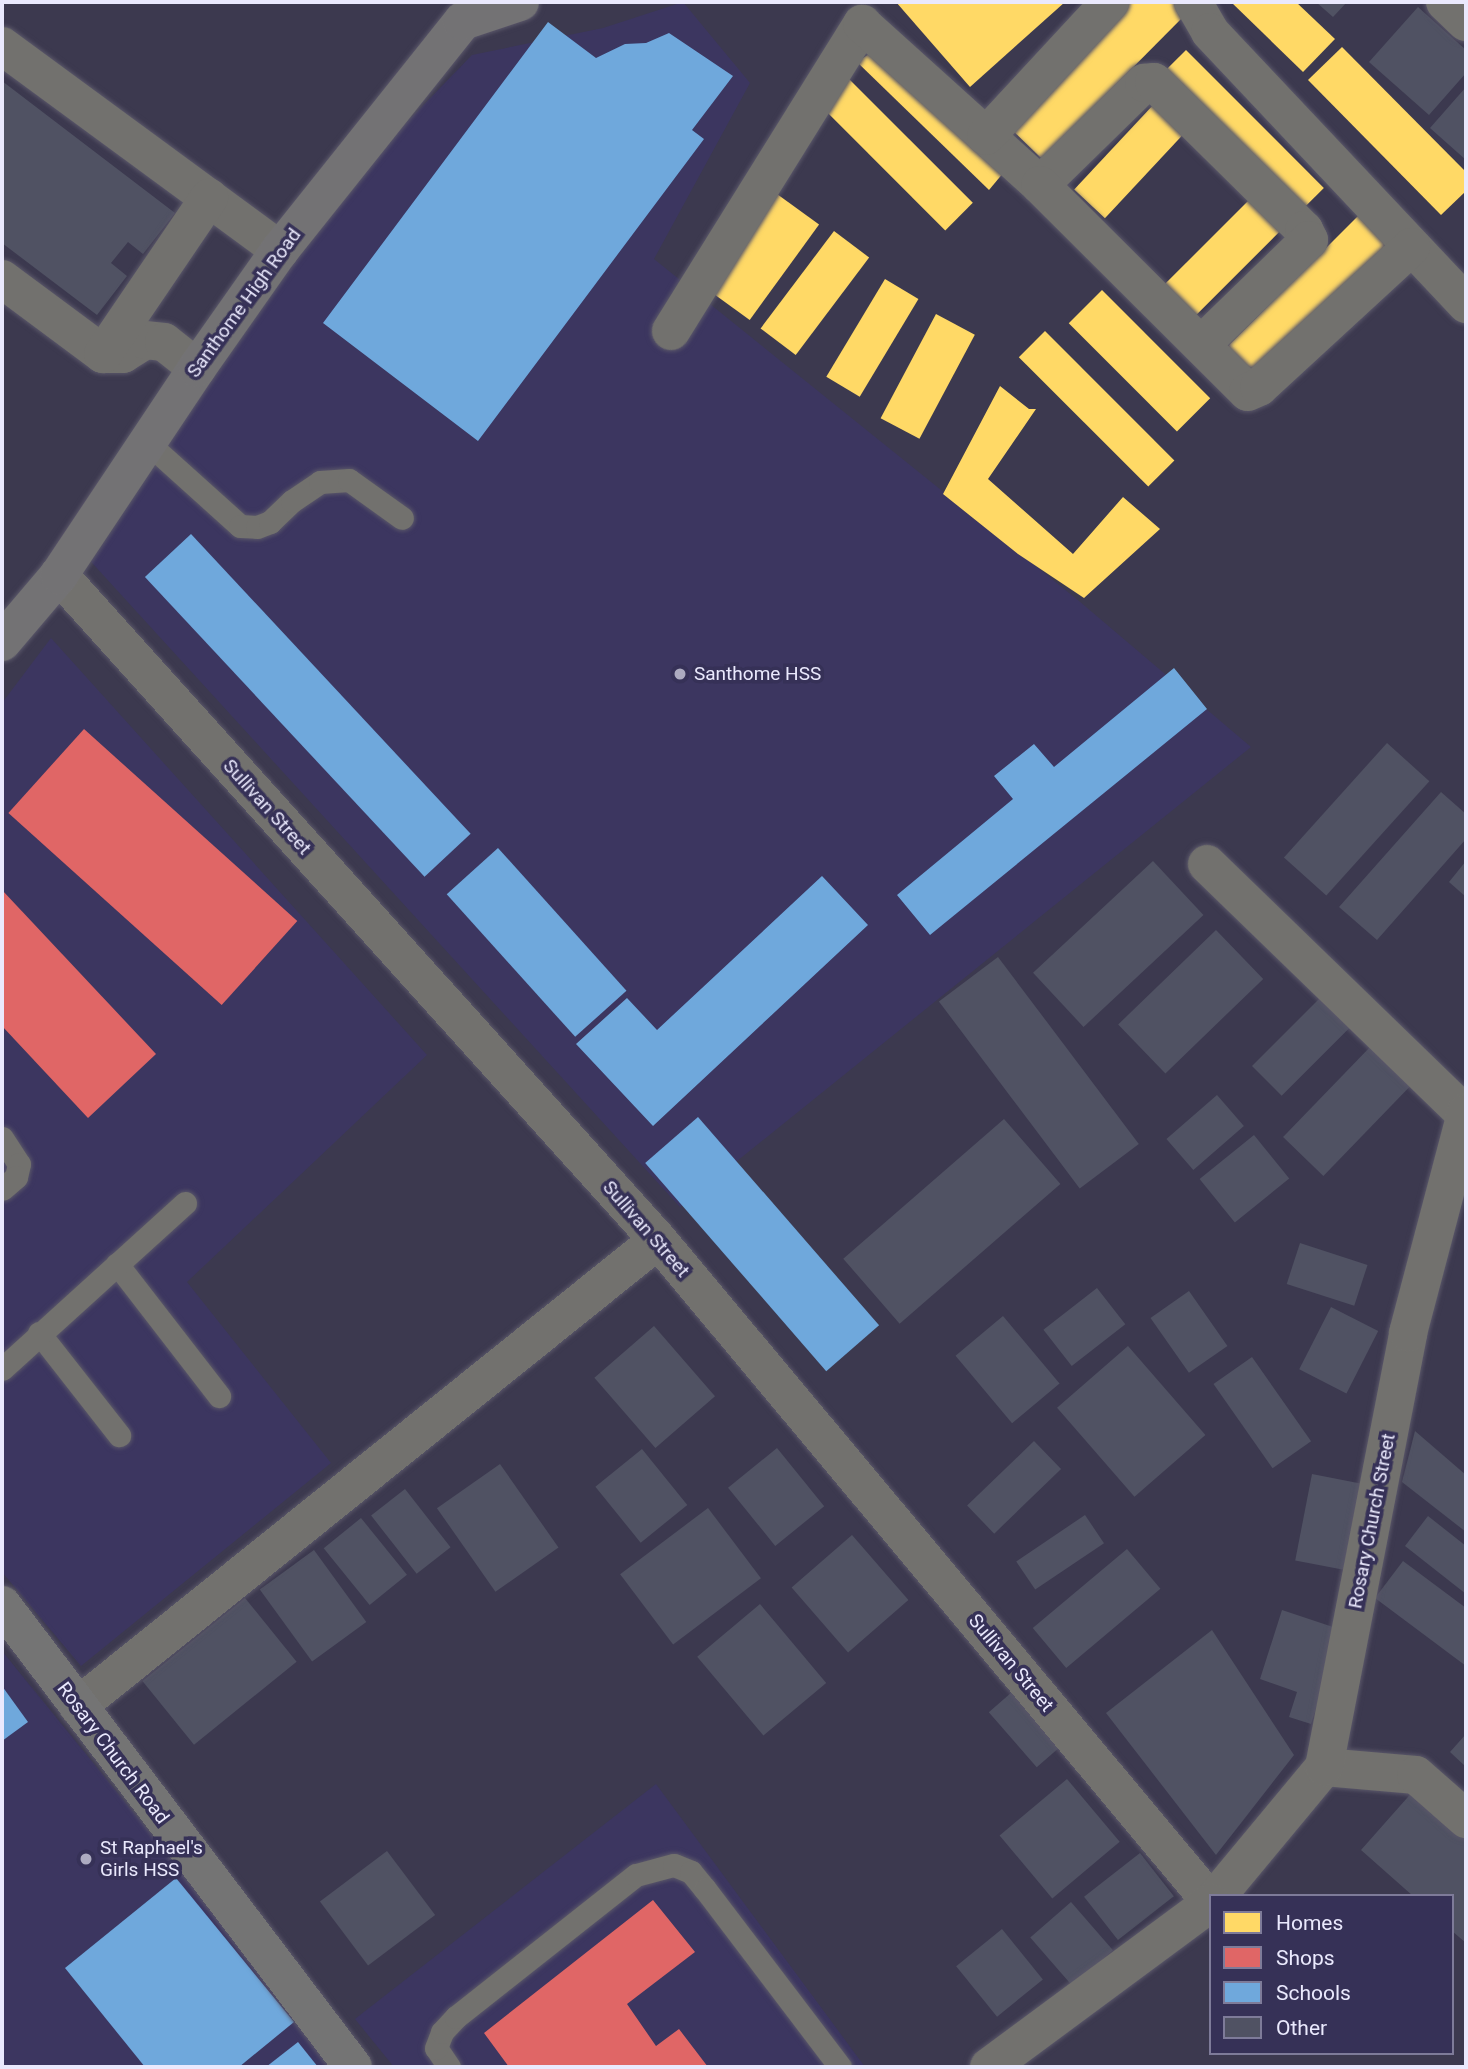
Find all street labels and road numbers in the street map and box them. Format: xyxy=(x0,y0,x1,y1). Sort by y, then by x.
street label: Santhome High Road xyxy=(182,224,306,382)
street label: Sullivan Street xyxy=(218,755,316,859)
street label: Sullivan Street xyxy=(598,1176,694,1282)
street label: Rosary Church Street xyxy=(1344,1432,1400,1610)
street label: Sullivan Street xyxy=(964,1610,1058,1716)
street label: Rosary Church Road xyxy=(52,1678,174,1828)

